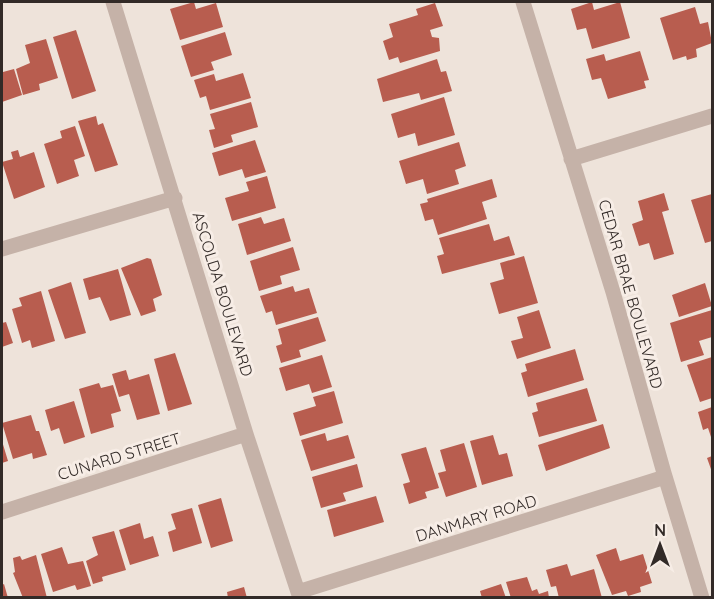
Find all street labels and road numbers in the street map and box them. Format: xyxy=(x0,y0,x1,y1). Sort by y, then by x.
street label: CEDAR BRAE BOULEVARD xyxy=(594,197,668,391)
street label: ASCOLDA BOULEVARD xyxy=(188,209,258,379)
street label: CUNARD STREET xyxy=(55,428,183,484)
street label: DANMARY ROAD xyxy=(413,490,539,546)

